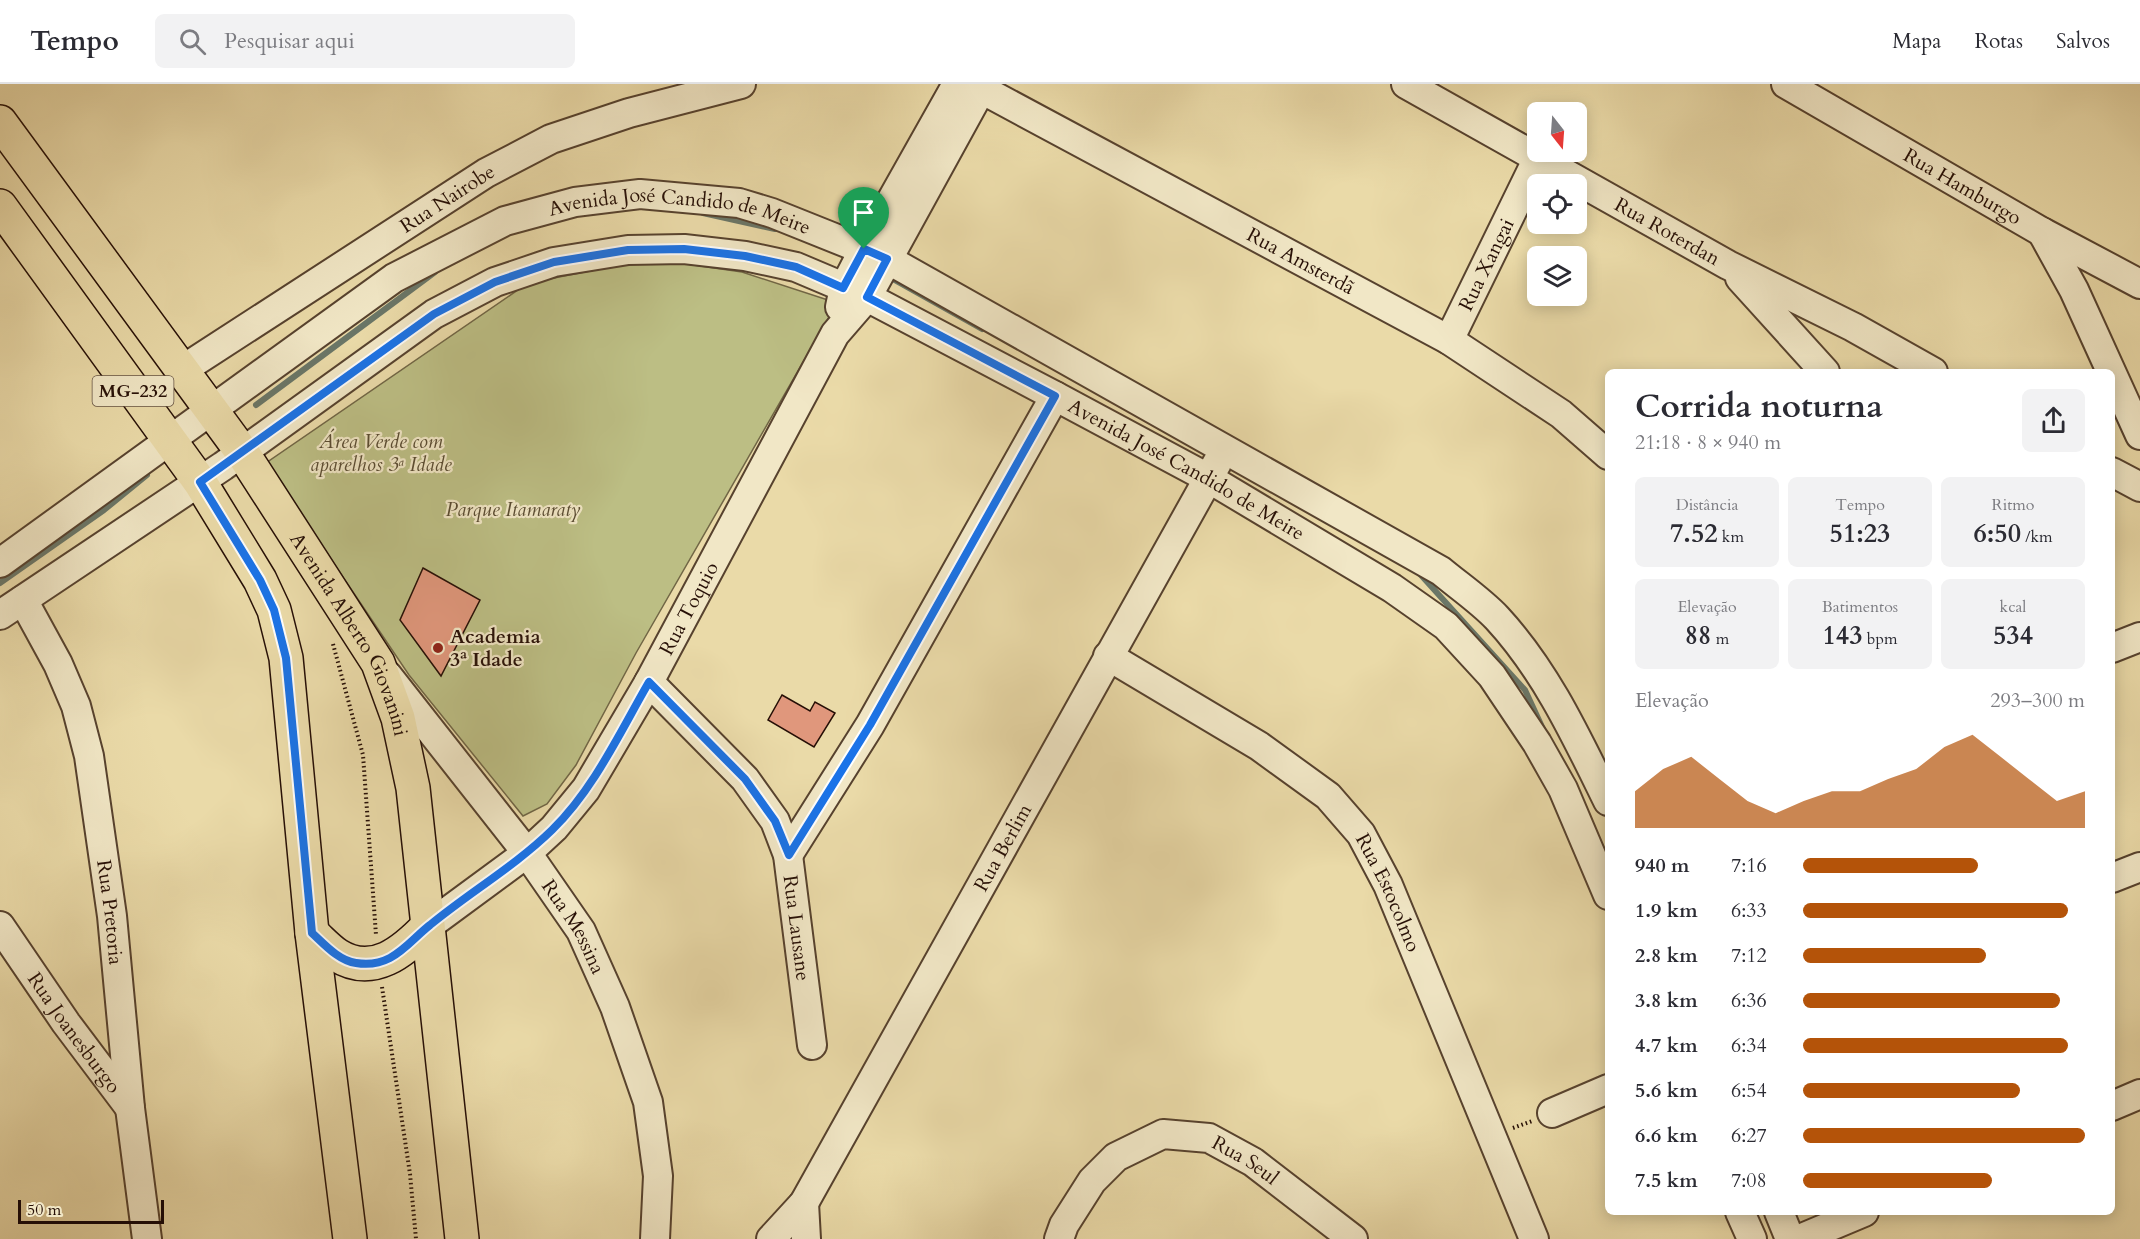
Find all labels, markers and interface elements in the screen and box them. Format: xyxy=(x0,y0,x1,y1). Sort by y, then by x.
search box xyxy=(155,14,575,68)
text: Tempo xyxy=(30,22,119,60)
icon: search xyxy=(176,25,209,58)
text: Pesquisar aqui xyxy=(224,26,355,56)
text: Mapa xyxy=(1892,27,1941,56)
text: Rotas xyxy=(1974,27,2023,56)
text: Salvos xyxy=(2056,27,2110,56)
north arrow xyxy=(1527,102,1587,162)
map controls xyxy=(1527,102,1587,306)
street label: Rua Hamburgo xyxy=(1898,142,2027,231)
street label: Rua Nairobe xyxy=(395,158,499,239)
button: locate xyxy=(1527,174,1587,234)
street label: Avenida José Candido de Meire xyxy=(545,181,815,241)
pin xyxy=(838,187,889,249)
street label: Rua Roterdan xyxy=(1610,191,1725,272)
icon: arrive xyxy=(847,196,880,229)
street label: Rua Xangai xyxy=(1452,214,1521,316)
street label: Rua Amsterdã xyxy=(1242,221,1360,301)
button: layers xyxy=(1527,246,1587,306)
road number: MG-232 xyxy=(92,376,174,406)
text: Corrida noturna xyxy=(1635,384,1883,429)
button: share xyxy=(2022,389,2085,452)
street label: Avenida José Candido de Meire xyxy=(1063,392,1310,547)
park label: Área Verde com aparelhos 3ª Idade xyxy=(310,428,452,478)
text: 21:18 · 8 × 940 m xyxy=(1635,429,1781,456)
text: Distância xyxy=(1676,494,1738,516)
text: Tempo xyxy=(1835,494,1885,516)
text: Ritmo xyxy=(1992,494,2034,516)
park label: Parque Itamaraty xyxy=(445,496,581,523)
text: 7.52 xyxy=(1670,516,1718,551)
text: 51:23 xyxy=(1830,516,1890,551)
text: 6:50 xyxy=(1973,516,2021,551)
text: km xyxy=(1718,526,1744,548)
text: /km xyxy=(2021,526,2053,548)
street label: Avenida Alberto Giovanini xyxy=(283,527,415,739)
street label: Rua Toquio xyxy=(653,557,725,660)
text: Elevação xyxy=(1677,596,1737,618)
text: Batimentos xyxy=(1822,596,1898,618)
text: kcal xyxy=(2000,596,2026,618)
text: 88 xyxy=(1685,618,1711,653)
text: 143 xyxy=(1823,618,1863,653)
text: 534 xyxy=(1993,618,2033,653)
place label: Academia 3ª Idade xyxy=(450,623,541,673)
text: m xyxy=(1711,628,1729,650)
text: bpm xyxy=(1863,628,1897,650)
marker: Academia 3ª Idade xyxy=(431,641,445,655)
text: Elevação xyxy=(1635,687,1709,714)
text: 293–300 m xyxy=(1990,687,2085,714)
street label: Rua Berlim xyxy=(968,799,1038,896)
street label: Rua Estocolmo xyxy=(1349,829,1427,956)
text: 940 m xyxy=(1635,852,1690,879)
text: 7:16 xyxy=(1731,852,1767,879)
street label: Rua Pretoria xyxy=(90,858,130,966)
street label: Rua Lausane xyxy=(777,873,817,982)
street label: Rua Messina xyxy=(535,874,612,979)
text: 1.9 km xyxy=(1635,897,1698,924)
text: 6:33 xyxy=(1731,897,1767,924)
text: 2.8 km xyxy=(1635,942,1698,969)
text: 7:12 xyxy=(1731,942,1767,969)
street label: Rua Joanesburgo xyxy=(21,967,127,1099)
text: 3.8 km xyxy=(1635,987,1698,1014)
text: 6:36 xyxy=(1731,987,1767,1014)
text: 4.7 km xyxy=(1635,1032,1698,1059)
text: 6:34 xyxy=(1731,1032,1767,1059)
text: 5.6 km xyxy=(1635,1077,1698,1104)
text: 6:54 xyxy=(1731,1077,1767,1104)
text: 6.6 km xyxy=(1635,1122,1698,1149)
text: 6:27 xyxy=(1731,1122,1767,1149)
street label: Rua Seul xyxy=(1207,1129,1284,1191)
text: 7.5 km xyxy=(1635,1167,1698,1194)
text: 7:08 xyxy=(1731,1167,1767,1194)
scale bar xyxy=(18,1197,164,1224)
text: 50 m xyxy=(27,1199,61,1221)

